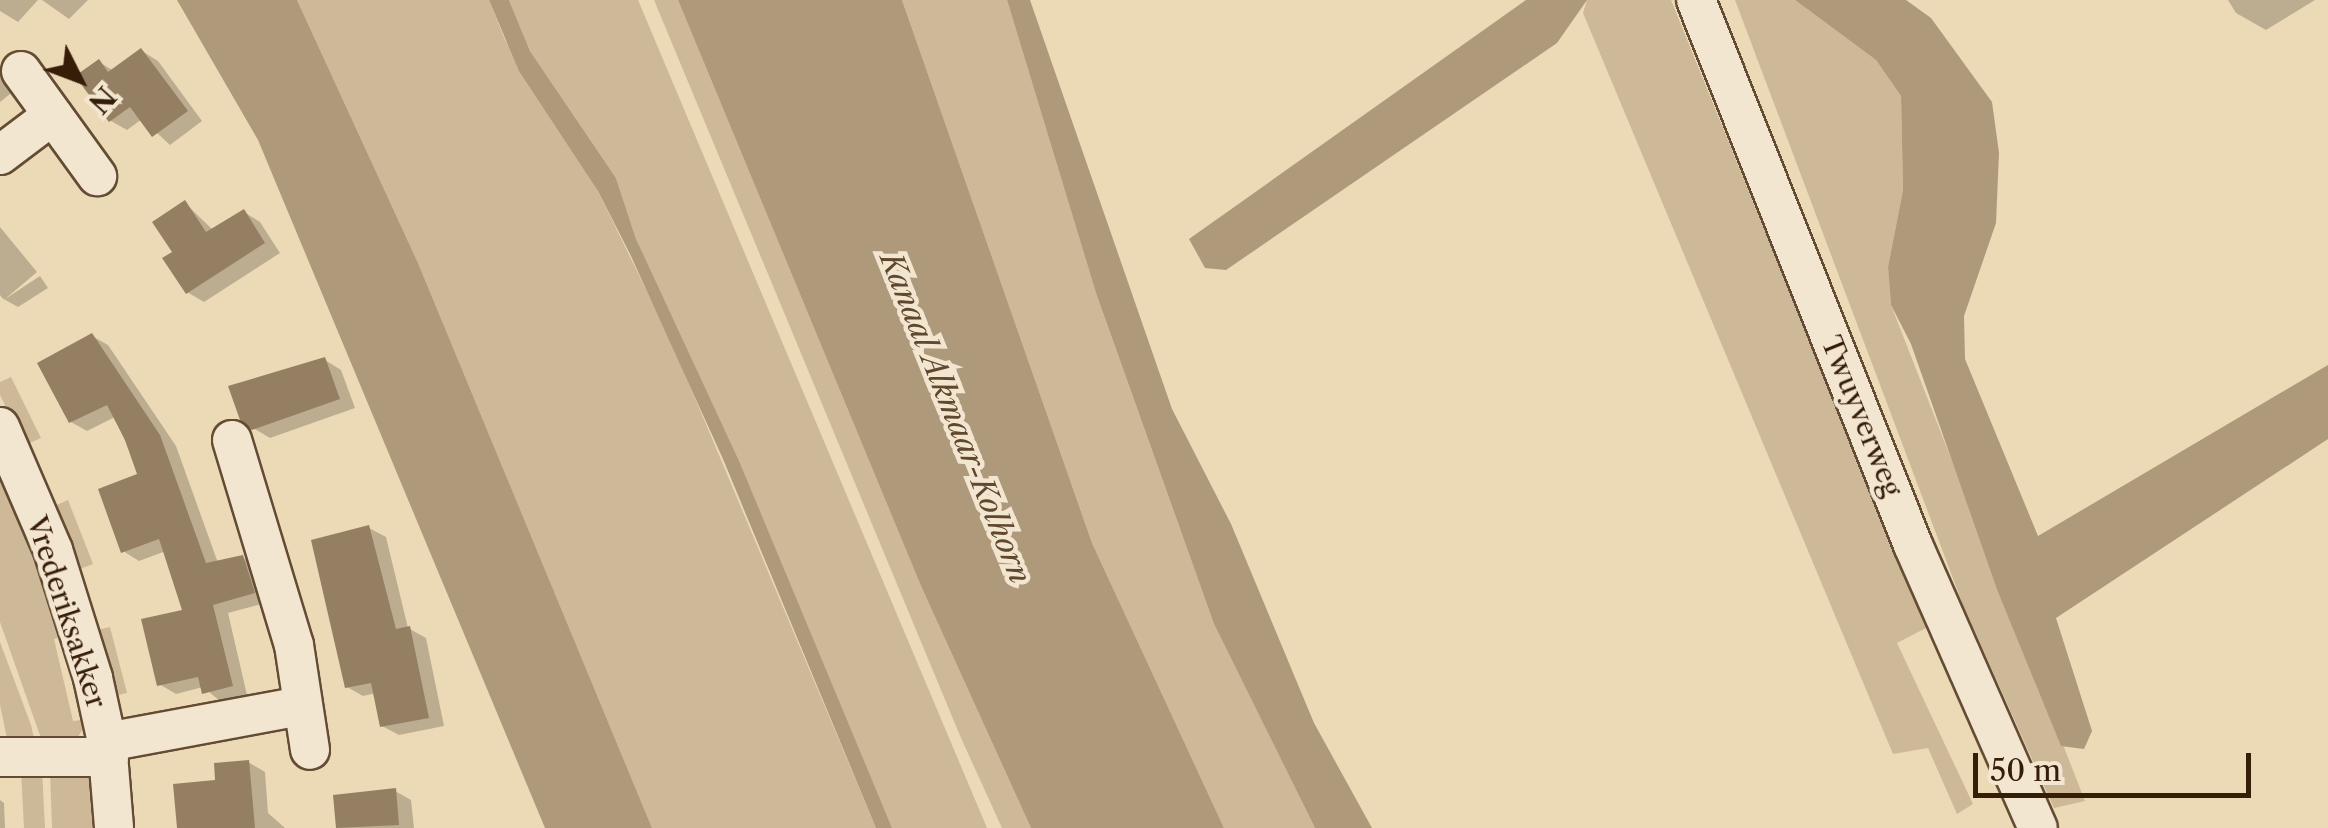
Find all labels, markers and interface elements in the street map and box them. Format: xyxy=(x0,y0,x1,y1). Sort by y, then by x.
north arrow xyxy=(30,30,130,130)
text: N xyxy=(82,80,123,120)
water label: Kanaal Alkmaar-Kolhorn xyxy=(872,247,1038,589)
street label: Twuyverweg xyxy=(1815,331,1909,501)
street label: Vrederiksakker xyxy=(20,512,114,712)
scale bar xyxy=(1978,733,2256,795)
text: 50 m xyxy=(1990,752,2061,789)

